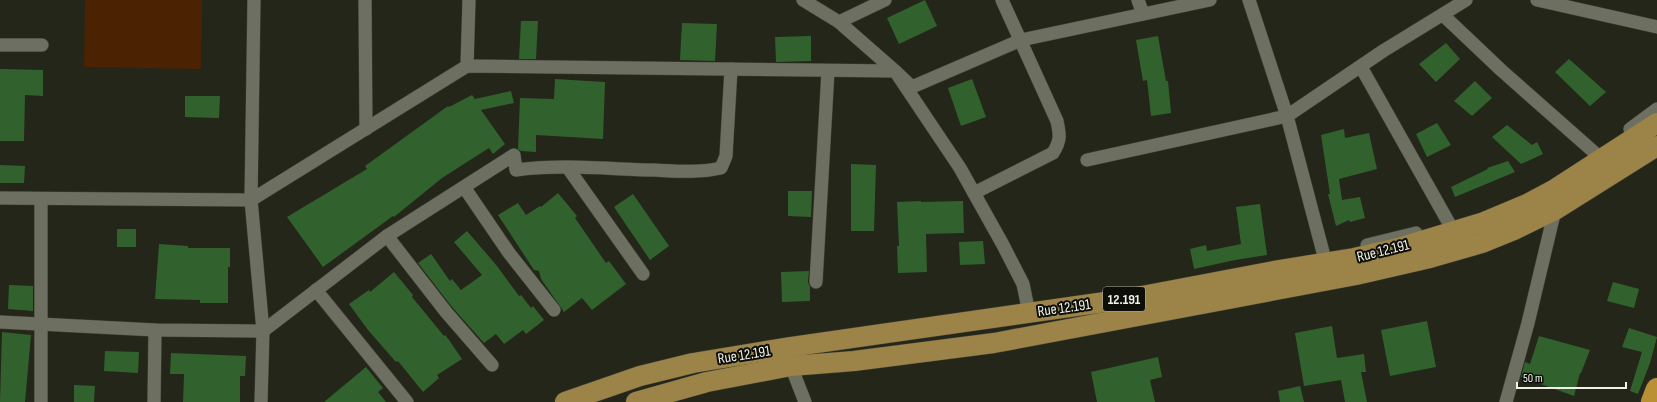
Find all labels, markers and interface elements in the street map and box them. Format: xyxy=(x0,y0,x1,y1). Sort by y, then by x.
street label: Rue 12.191 xyxy=(1355,235,1412,267)
road number: 12.191 xyxy=(1103,287,1145,311)
street label: Rue 12.191 xyxy=(1036,295,1092,321)
street label: Rue 12.191 xyxy=(716,341,773,369)
scale bar xyxy=(1517,364,1626,390)
text: 50 m xyxy=(1523,371,1543,386)

